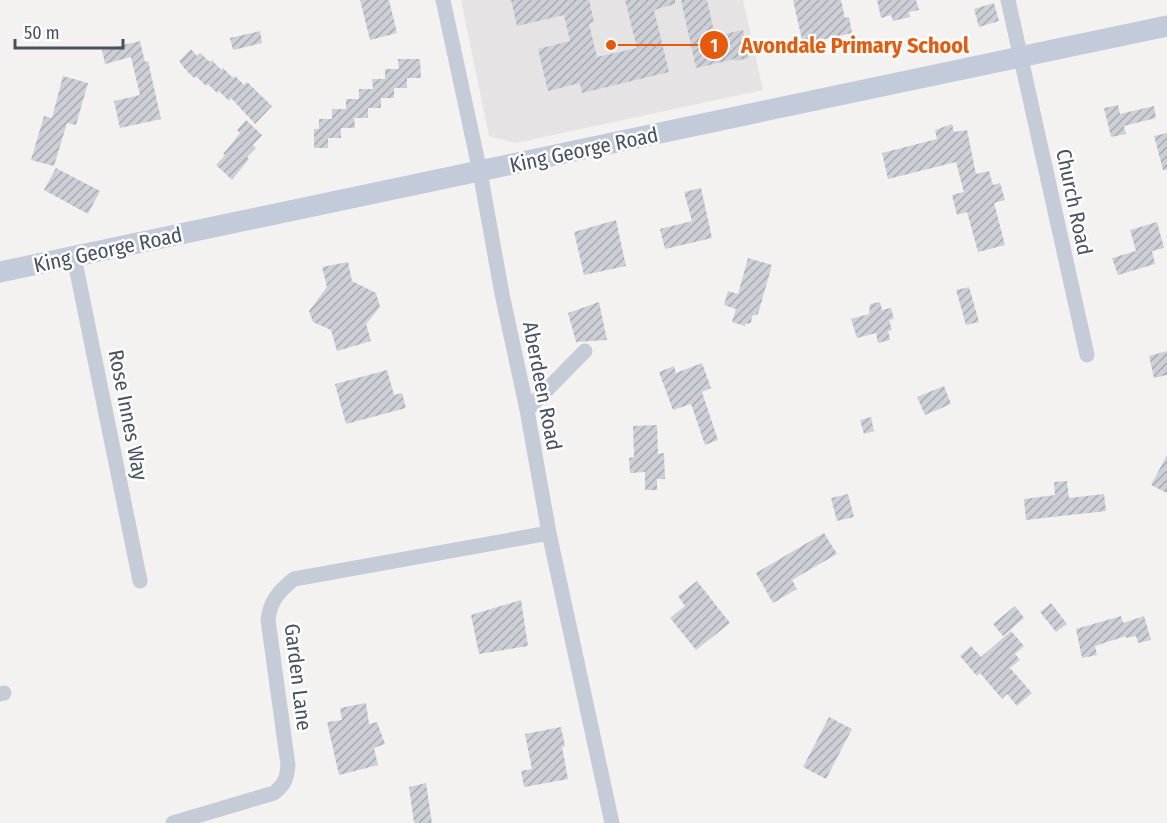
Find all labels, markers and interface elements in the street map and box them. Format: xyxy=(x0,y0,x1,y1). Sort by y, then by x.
scale bar xyxy=(15,12,123,50)
text: 50 m xyxy=(24,22,60,44)
callout: Avondale Primary School xyxy=(699,25,981,65)
text: Avondale Primary School xyxy=(740,32,970,59)
text: 1 xyxy=(710,35,718,57)
street label: King George Road xyxy=(507,122,661,178)
street label: Church Road xyxy=(1050,147,1098,257)
street label: King George Road xyxy=(31,222,185,278)
street label: Aberdeen Road xyxy=(517,319,567,453)
street label: Rose Innes Way xyxy=(103,347,154,483)
street label: Garden Lane xyxy=(279,622,317,732)

